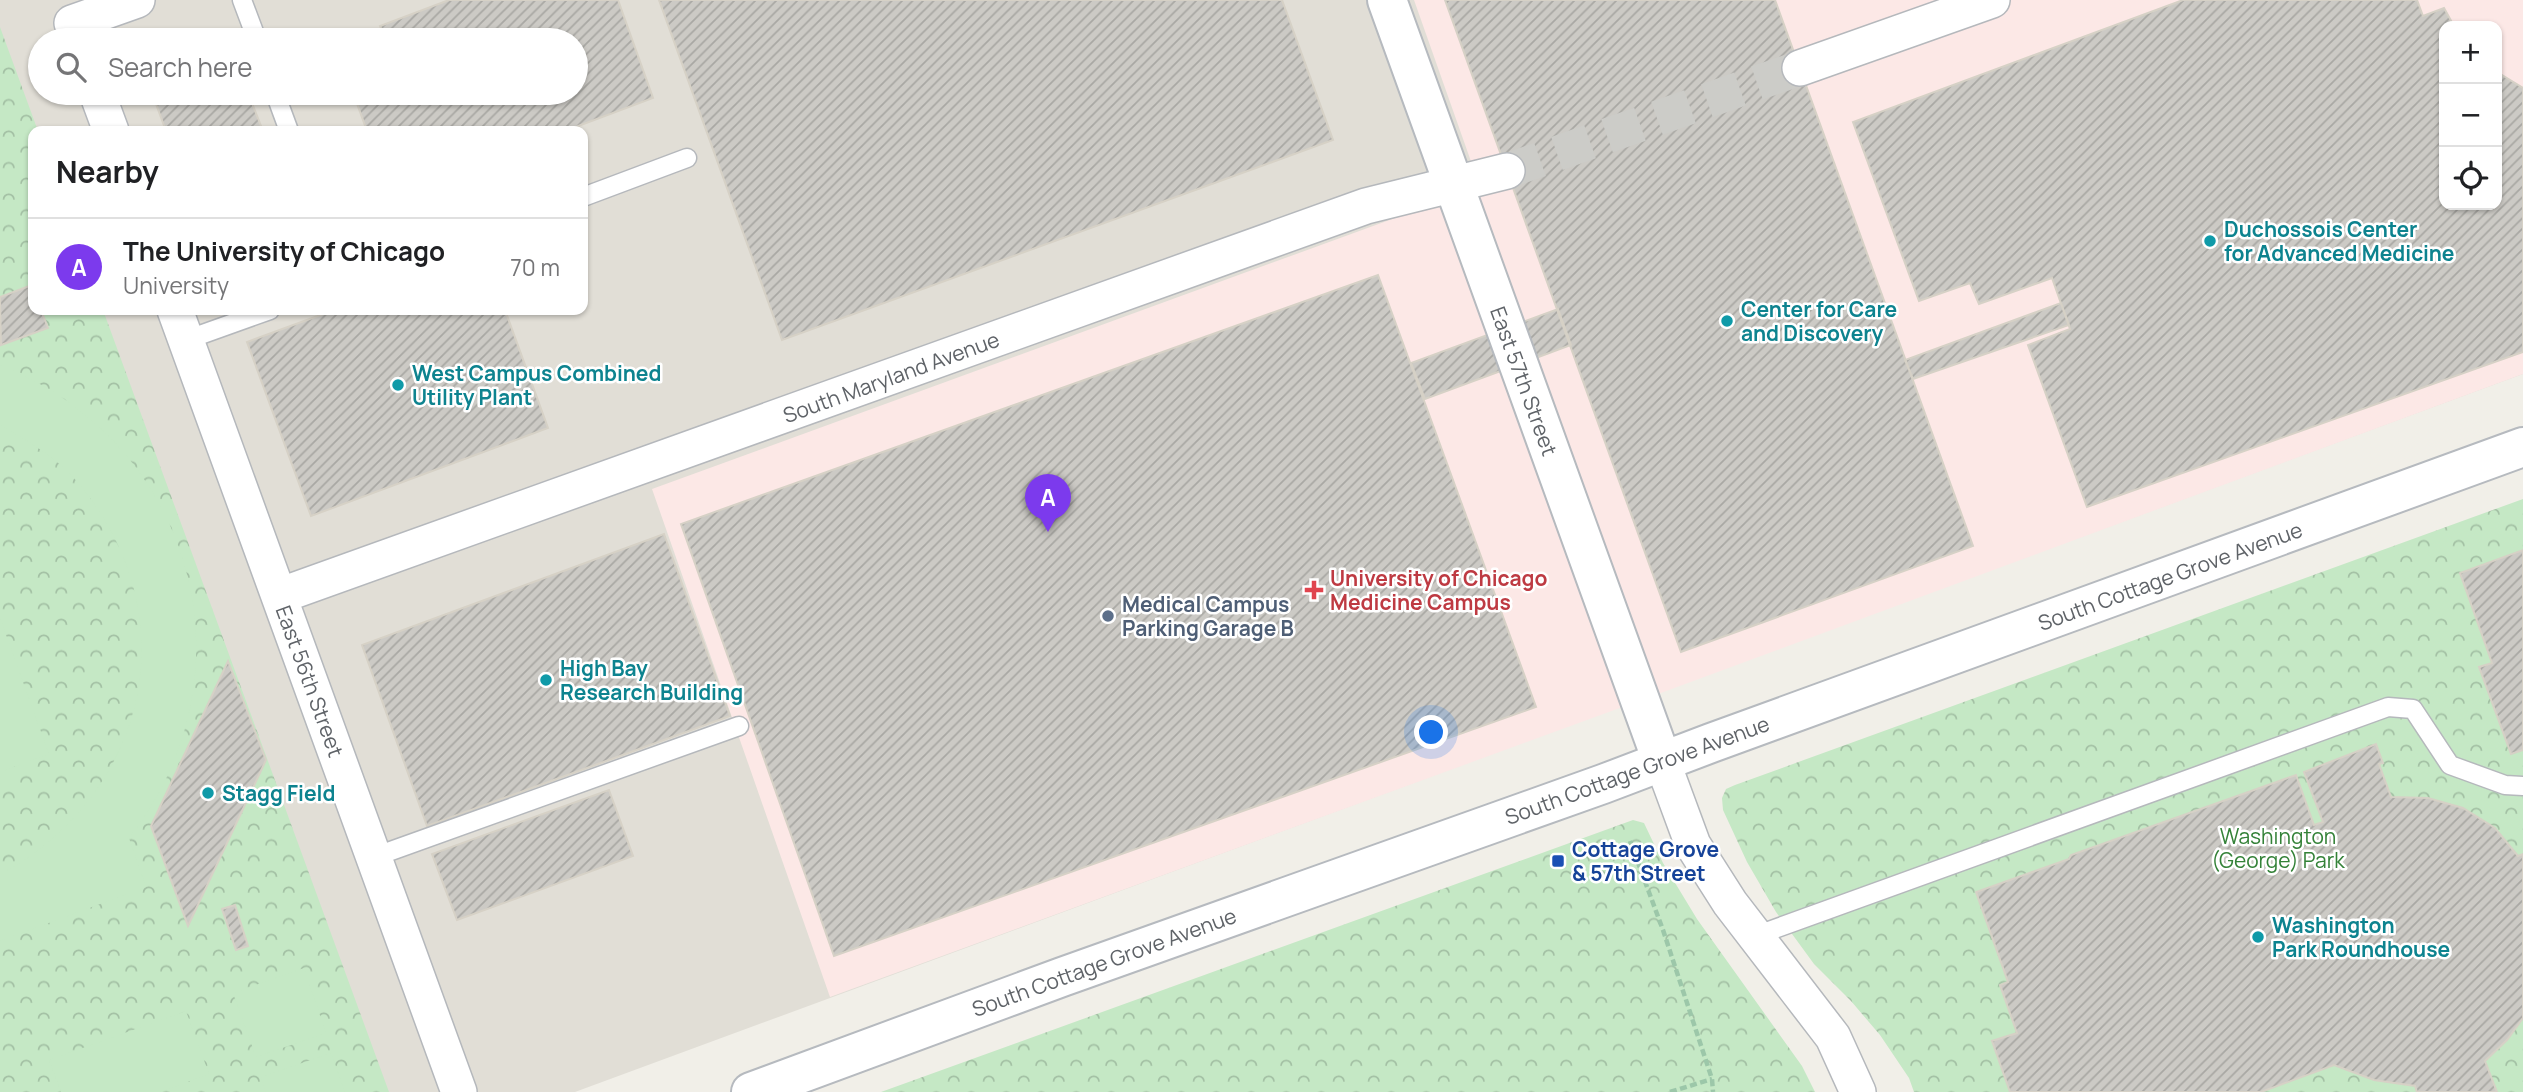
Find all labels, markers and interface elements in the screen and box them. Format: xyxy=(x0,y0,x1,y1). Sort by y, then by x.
map controls xyxy=(2439,21,2502,210)
button: + xyxy=(2439,21,2502,84)
search box xyxy=(28,28,588,105)
icon: search xyxy=(52,48,90,86)
text: Search here xyxy=(108,49,253,85)
button: − xyxy=(2439,84,2502,147)
button: locate xyxy=(2439,147,2502,210)
text: Nearby xyxy=(56,151,159,192)
place label: Duchossois Center for Advanced Medicine xyxy=(2224,215,2454,267)
text: The University of Chicago xyxy=(123,233,445,269)
marker: Duchossois Center for Advanced Medicine xyxy=(2202,233,2218,249)
text: A xyxy=(71,251,87,283)
text: 70 m xyxy=(510,251,560,283)
text: University xyxy=(123,269,229,301)
place label: Center for Care and Discovery xyxy=(1741,295,1897,347)
street label: East 57th Street xyxy=(1484,303,1564,459)
marker: Center for Care and Discovery xyxy=(1719,313,1735,329)
street label: South Maryland Avenue xyxy=(779,325,1003,429)
place label: West Campus Combined Utility Plant xyxy=(412,359,661,411)
marker: West Campus Combined Utility Plant xyxy=(390,377,406,393)
pin: A xyxy=(1025,474,1071,532)
street label: South Cottage Grove Avenue xyxy=(2034,515,2306,637)
place label: University of Chicago Medicine Campus xyxy=(1330,564,1548,616)
marker: University of Chicago Medicine Campus xyxy=(1304,580,1324,600)
place label: Medical Campus Parking Garage B xyxy=(1122,590,1294,642)
street label: East 56th Street xyxy=(270,601,350,761)
marker: Medical Campus Parking Garage B xyxy=(1100,608,1116,624)
place label: High Bay Research Building xyxy=(560,654,743,706)
marker: High Bay Research Building xyxy=(538,672,554,688)
street label: South Cottage Grove Avenue xyxy=(1501,709,1773,831)
your location xyxy=(1414,715,1448,749)
place label: Stagg Field xyxy=(222,779,335,807)
marker: Stagg Field xyxy=(200,785,216,801)
park label: Washington (George) Park xyxy=(2211,822,2345,874)
place label: Cottage Grove & 57th Street xyxy=(1572,835,1719,887)
marker: Cottage Grove & 57th Street xyxy=(1550,853,1566,869)
street label: South Cottage Grove Avenue xyxy=(968,901,1240,1023)
place label: Washington Park Roundhouse xyxy=(2272,911,2450,963)
marker: Washington Park Roundhouse xyxy=(2250,929,2266,945)

